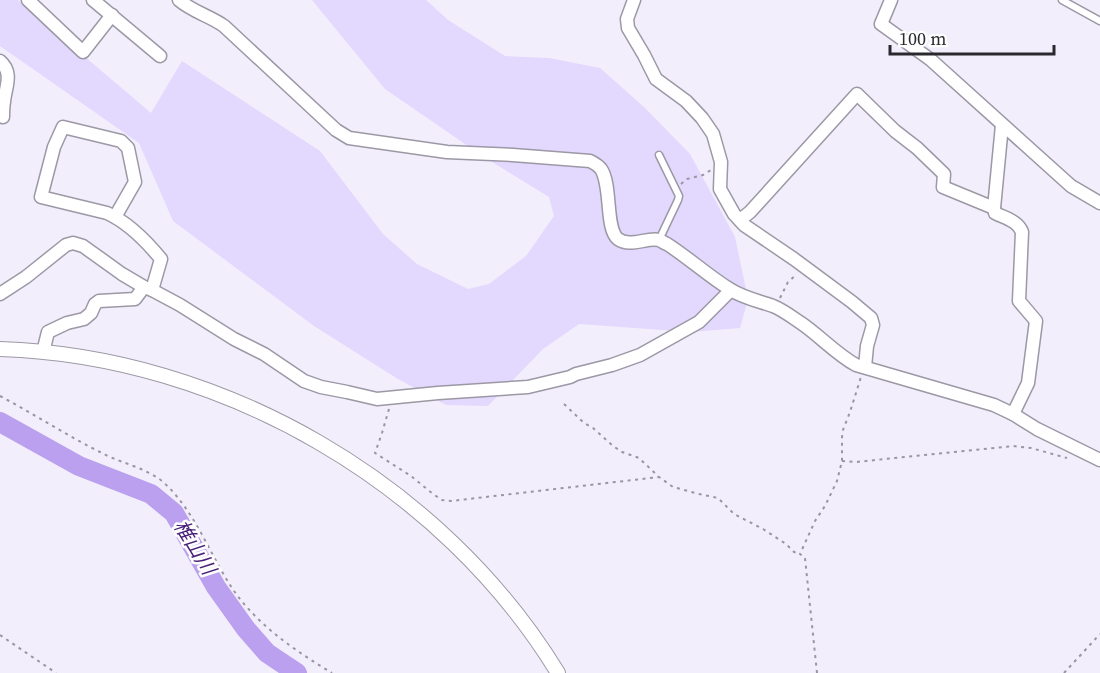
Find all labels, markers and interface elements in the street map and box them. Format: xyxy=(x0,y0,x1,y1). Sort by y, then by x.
scale bar xyxy=(890,18,1054,56)
text: 100 m xyxy=(899,26,946,51)
water label: 椎山川 xyxy=(167,514,224,582)

